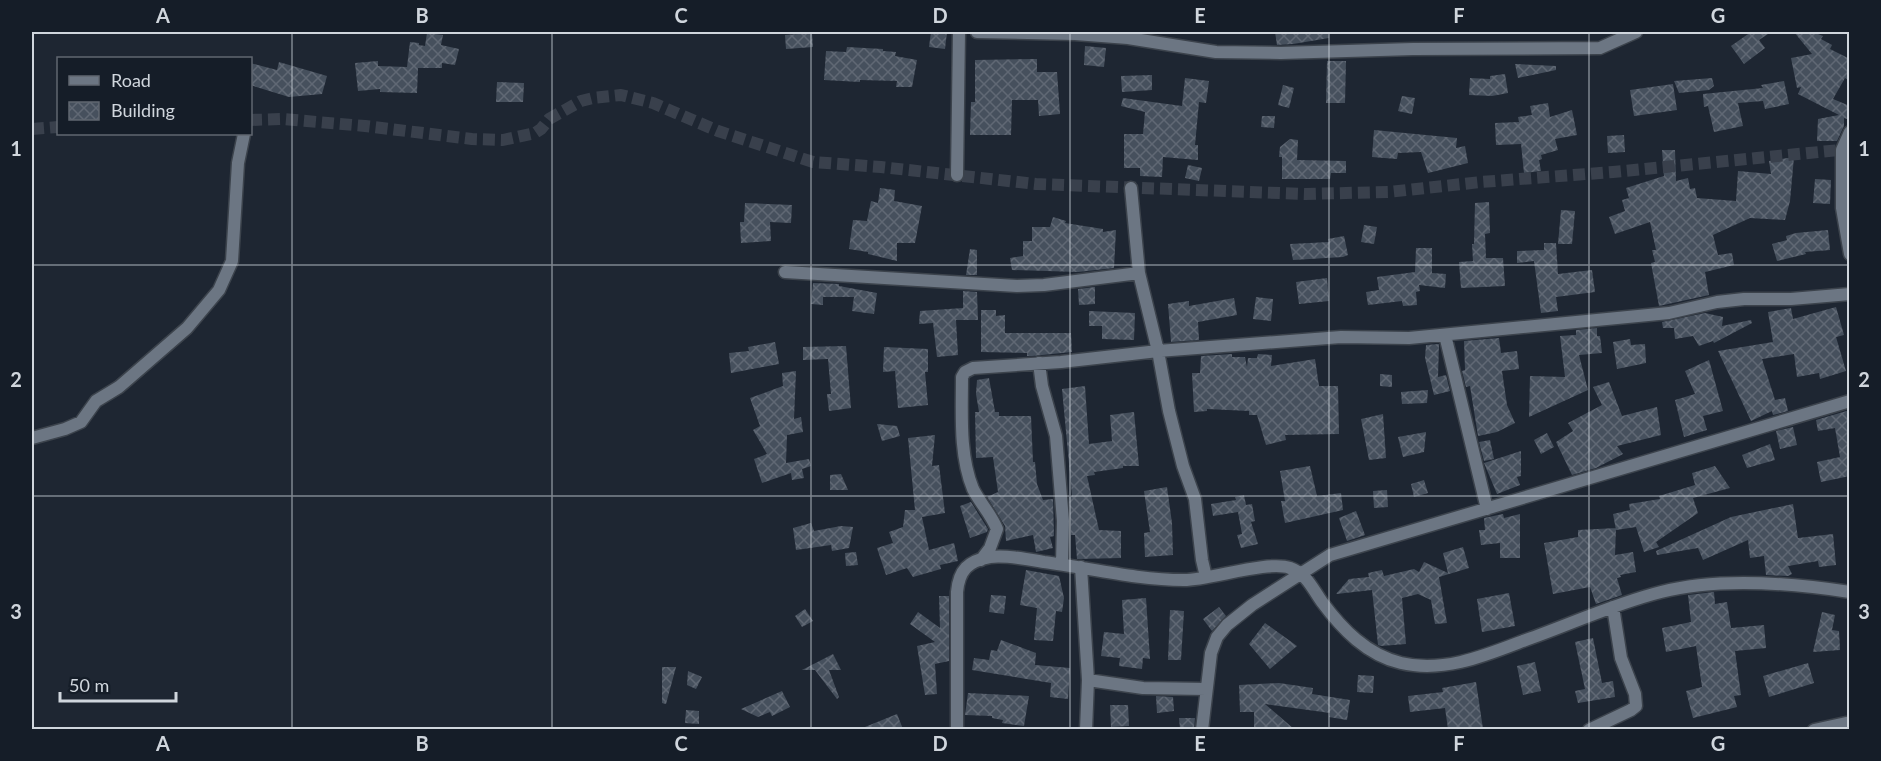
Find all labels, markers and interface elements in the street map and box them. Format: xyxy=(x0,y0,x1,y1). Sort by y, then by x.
text: A xyxy=(155,3,170,27)
text: B xyxy=(415,3,429,27)
text: C xyxy=(674,3,688,27)
text: D xyxy=(932,3,948,27)
text: E xyxy=(1194,3,1206,27)
text: F xyxy=(1453,3,1465,27)
text: G xyxy=(1711,3,1725,27)
legend xyxy=(57,57,252,135)
text: Road xyxy=(111,69,151,91)
text: Building xyxy=(111,99,175,121)
text: 1 xyxy=(10,136,22,160)
text: 1 xyxy=(1858,136,1870,160)
text: 2 xyxy=(10,367,22,391)
text: 2 xyxy=(1858,367,1870,391)
text: 3 xyxy=(10,599,22,623)
text: 3 xyxy=(1858,599,1870,623)
scale bar xyxy=(60,665,176,703)
text: 50 m xyxy=(69,674,109,696)
text: A xyxy=(155,731,170,755)
text: B xyxy=(415,731,429,755)
text: C xyxy=(674,731,688,755)
text: D xyxy=(932,731,948,755)
text: E xyxy=(1194,731,1206,755)
text: F xyxy=(1453,731,1465,755)
text: G xyxy=(1711,731,1725,755)

